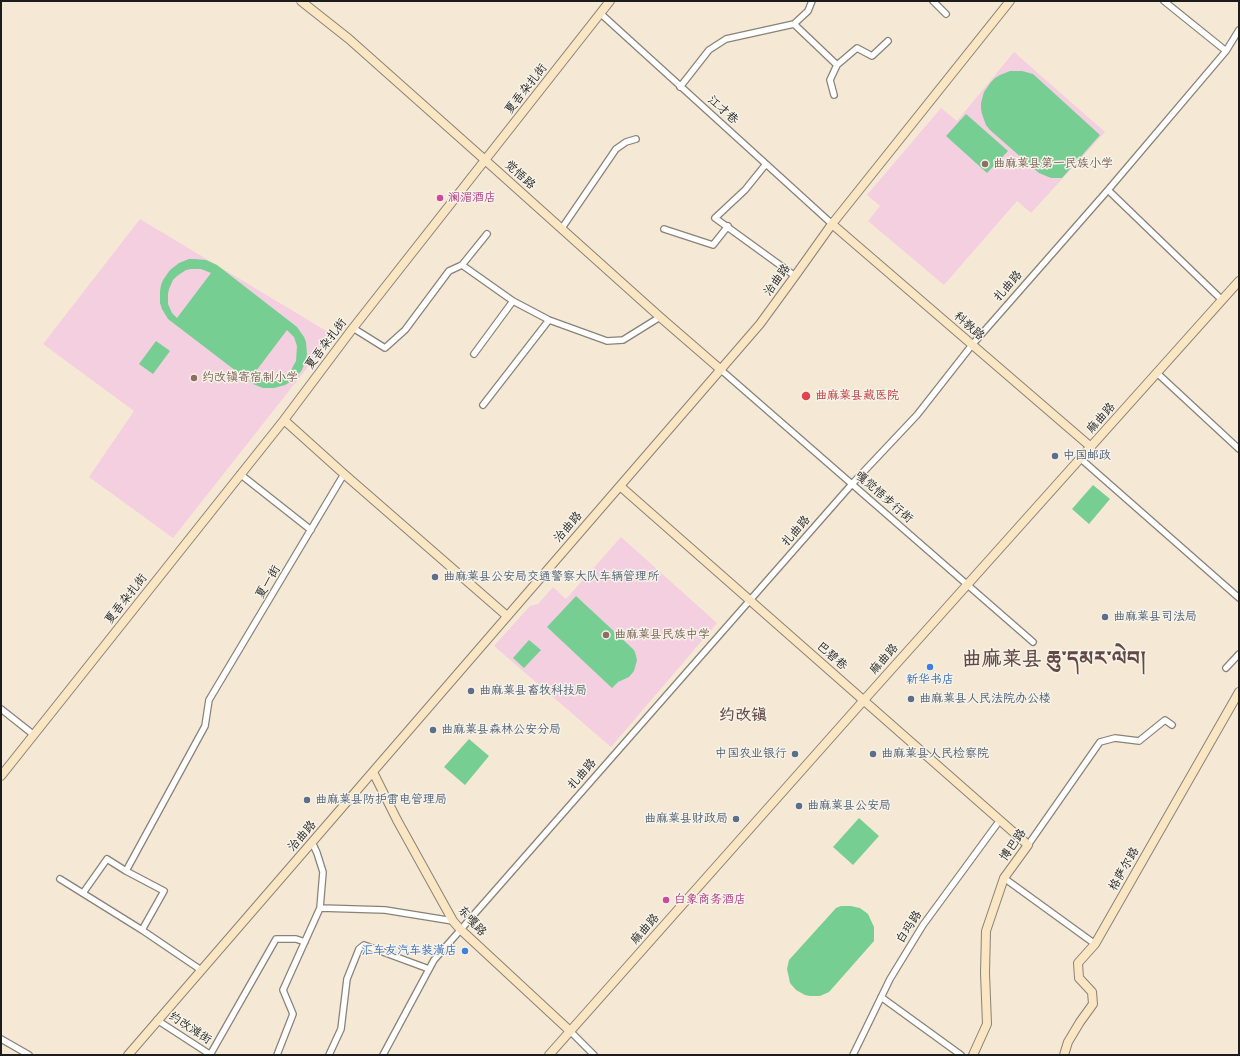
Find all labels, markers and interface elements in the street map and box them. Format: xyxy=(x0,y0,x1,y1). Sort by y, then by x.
street label: 夏吾杂扎街 xyxy=(502,61,550,117)
street label: 江才巷 xyxy=(705,93,741,127)
place label: 曲麻莱县第一民族小学 xyxy=(993,157,1113,171)
street label: 觉悟路 xyxy=(502,158,538,192)
marker: 曲麻莱县第一民族小学 xyxy=(980,159,990,169)
place label: 澜湄酒店 xyxy=(448,191,496,205)
marker: 澜湄酒店 xyxy=(435,193,445,203)
street label: 治曲路 xyxy=(761,261,793,299)
street label: 扎曲路 xyxy=(991,268,1025,304)
street label: 科教路 xyxy=(951,309,987,343)
street label: 夏吾杂扎街 xyxy=(302,316,350,372)
place label: 约改镇寄宿制小学 xyxy=(202,371,298,385)
marker: 约改镇寄宿制小学 xyxy=(189,373,199,383)
place label: 曲麻莱县藏医院 xyxy=(815,389,899,403)
marker: 曲麻莱县藏医院 xyxy=(800,390,812,402)
street label: 麻曲路 xyxy=(1084,400,1118,436)
place label: 中国邮政 xyxy=(1063,449,1111,463)
marker: 中国邮政 xyxy=(1050,451,1060,461)
street label: 嘎觉悟步行街 xyxy=(852,468,916,526)
street label: 治曲路 xyxy=(551,509,585,545)
street label: 扎曲路 xyxy=(779,513,813,549)
street label: 夏一街 xyxy=(253,563,283,601)
place label: 曲麻莱县公安局交通警察大队车辆管理所 xyxy=(443,570,659,584)
street label: 夏吾杂扎街 xyxy=(102,571,150,627)
marker: 曲麻莱县公安局交通警察大队车辆管理所 xyxy=(430,572,440,582)
place label: 曲麻莱县司法局 xyxy=(1113,610,1197,624)
marker: 曲麻莱县司法局 xyxy=(1100,612,1110,622)
place label: 曲麻莱县民族中学 xyxy=(614,628,710,642)
marker: 曲麻莱县民族中学 xyxy=(601,630,611,640)
street label: 巴碧巷 xyxy=(814,639,850,673)
street label: 麻曲路 xyxy=(867,641,901,677)
district label: 曲麻莱县 ཆུ་དམར་ལེབ། xyxy=(962,647,1146,671)
marker: 新华书店 xyxy=(925,662,935,672)
place label: 新华书店 xyxy=(906,673,954,687)
place label: 曲麻莱县畜牧科技局 xyxy=(479,684,587,698)
marker: 曲麻莱县畜牧科技局 xyxy=(466,686,476,696)
place label: 曲麻莱县人民法院办公楼 xyxy=(919,692,1051,706)
marker: 曲麻莱县人民法院办公楼 xyxy=(906,694,916,704)
district label: 约改镇 xyxy=(719,705,767,725)
place label: 曲麻莱县森林公安分局 xyxy=(441,723,561,737)
marker: 曲麻莱县森林公安分局 xyxy=(428,725,438,735)
place label: 中国农业银行 xyxy=(715,747,787,761)
place label: 曲麻莱县人民检察院 xyxy=(881,747,989,761)
marker: 中国农业银行 xyxy=(790,749,800,759)
marker: 曲麻莱县人民检察院 xyxy=(868,749,878,759)
street label: 扎曲路 xyxy=(565,756,599,792)
place label: 曲麻莱县防护雷电管理局 xyxy=(315,793,447,807)
marker: 曲麻莱县防护雷电管理局 xyxy=(302,795,312,805)
place label: 曲麻莱县公安局 xyxy=(807,799,891,813)
marker: 曲麻莱县公安局 xyxy=(794,801,804,811)
place label: 曲麻莱县财政局 xyxy=(644,812,728,826)
marker: 曲麻莱县财政局 xyxy=(731,814,741,824)
street label: 治曲路 xyxy=(285,818,319,854)
street label: 博巴路 xyxy=(997,826,1029,864)
street label: 格萨尔路 xyxy=(1106,845,1142,893)
place label: 白象商务酒店 xyxy=(674,893,746,907)
marker: 白象商务酒店 xyxy=(661,895,671,905)
street label: 东嘎路 xyxy=(455,903,489,939)
street label: 白玛路 xyxy=(893,908,925,946)
street label: 麻曲路 xyxy=(628,911,662,947)
place label: 汇车友汽车装潢店 xyxy=(361,944,457,958)
marker: 汇车友汽车装潢店 xyxy=(460,946,470,956)
street label: 约改滩街 xyxy=(166,1009,214,1047)

